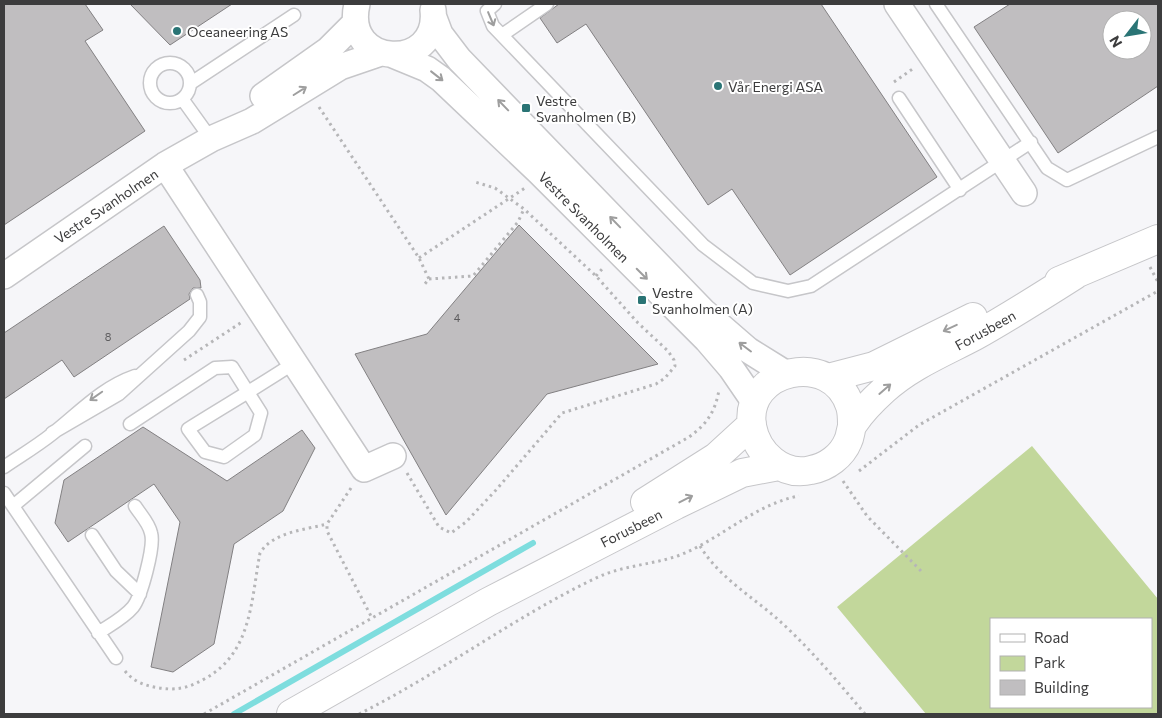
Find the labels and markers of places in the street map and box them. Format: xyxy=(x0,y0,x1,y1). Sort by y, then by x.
place label: Oceaneering AS xyxy=(187,23,288,40)
marker: Oceaneering AS xyxy=(171,25,183,37)
place label: Vår Energi ASA xyxy=(728,78,823,95)
marker: Vår Energi ASA xyxy=(712,80,724,92)
place label: Vestre Svanholmen (B) xyxy=(536,92,636,125)
marker: Vestre Svanholmen (B) xyxy=(520,102,532,114)
place label: Vestre Svanholmen (A) xyxy=(652,284,753,317)
marker: Vestre Svanholmen (A) xyxy=(636,294,648,306)

